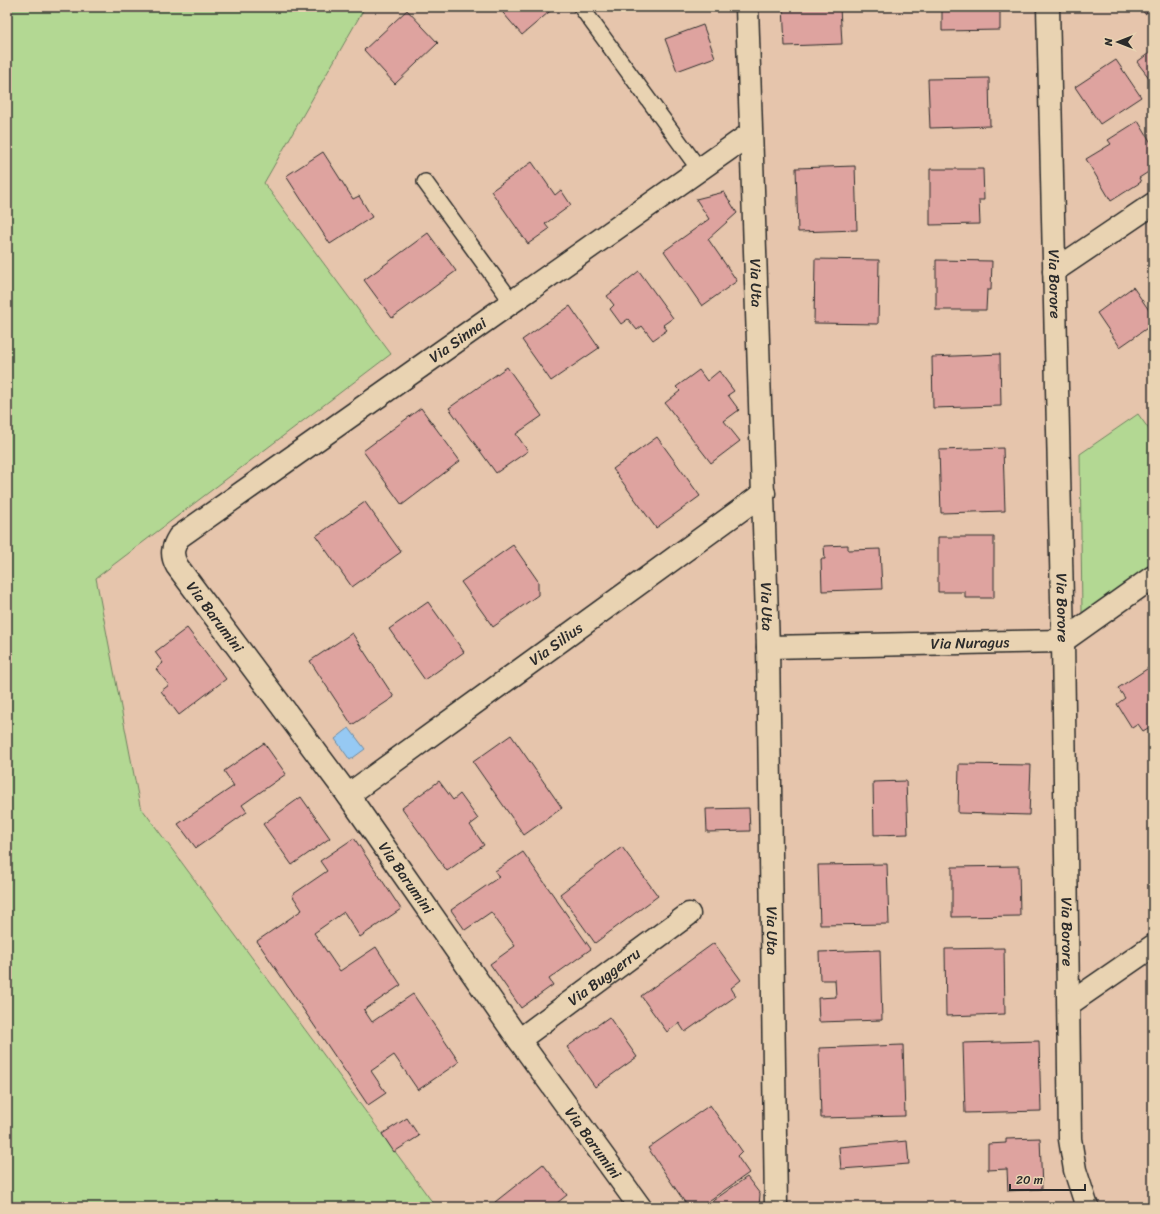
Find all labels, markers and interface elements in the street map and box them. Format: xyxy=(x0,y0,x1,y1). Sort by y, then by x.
north arrow xyxy=(1098,22,1138,62)
text: N xyxy=(1099,38,1118,47)
street label: Via Borore xyxy=(1041,249,1068,319)
street label: Via Uta xyxy=(742,258,770,308)
street label: Via Sinnai xyxy=(423,310,493,370)
street label: Via Borore xyxy=(1048,573,1076,643)
street label: Via Barumini xyxy=(179,576,251,659)
street label: Via Uta xyxy=(753,582,780,632)
street label: Via Silius xyxy=(523,615,589,673)
street label: Via Nuragus xyxy=(930,629,1010,657)
street label: Via Barumini xyxy=(371,836,441,920)
street label: Via Borore xyxy=(1054,897,1081,967)
street label: Via Uta xyxy=(759,906,785,956)
street label: Via Buggerru xyxy=(562,941,646,1013)
street label: Via Barumini xyxy=(558,1101,629,1185)
scale bar xyxy=(1010,1166,1085,1192)
text: 20 m xyxy=(1016,1169,1043,1191)

